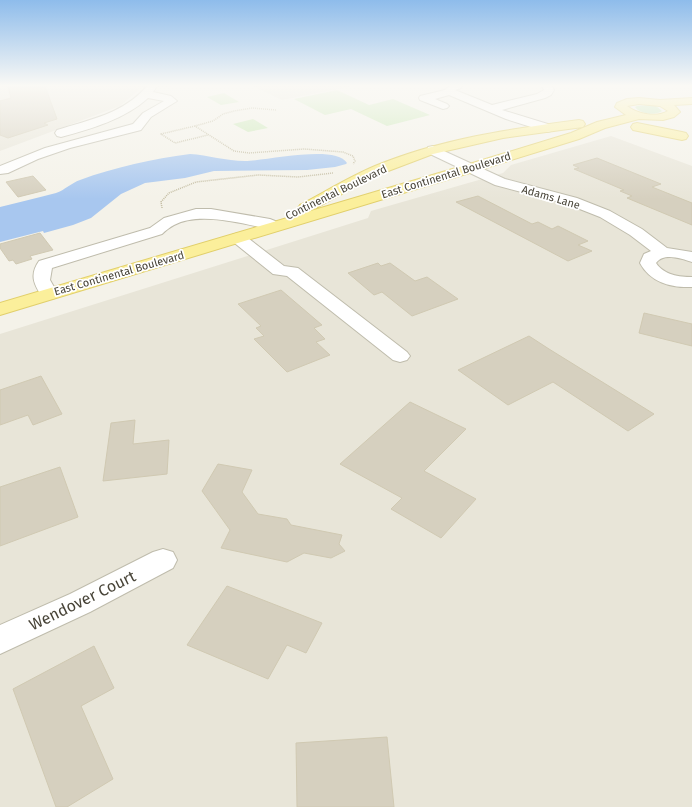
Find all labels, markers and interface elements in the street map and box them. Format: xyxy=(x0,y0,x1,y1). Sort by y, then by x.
street label: East Continental Boulevard xyxy=(380,150,512,201)
street label: Continental Boulevard xyxy=(283,162,389,223)
street label: Adams Lane xyxy=(520,183,582,212)
street label: East Continental Boulevard xyxy=(53,249,186,298)
street label: Wendover Court xyxy=(26,566,139,634)

